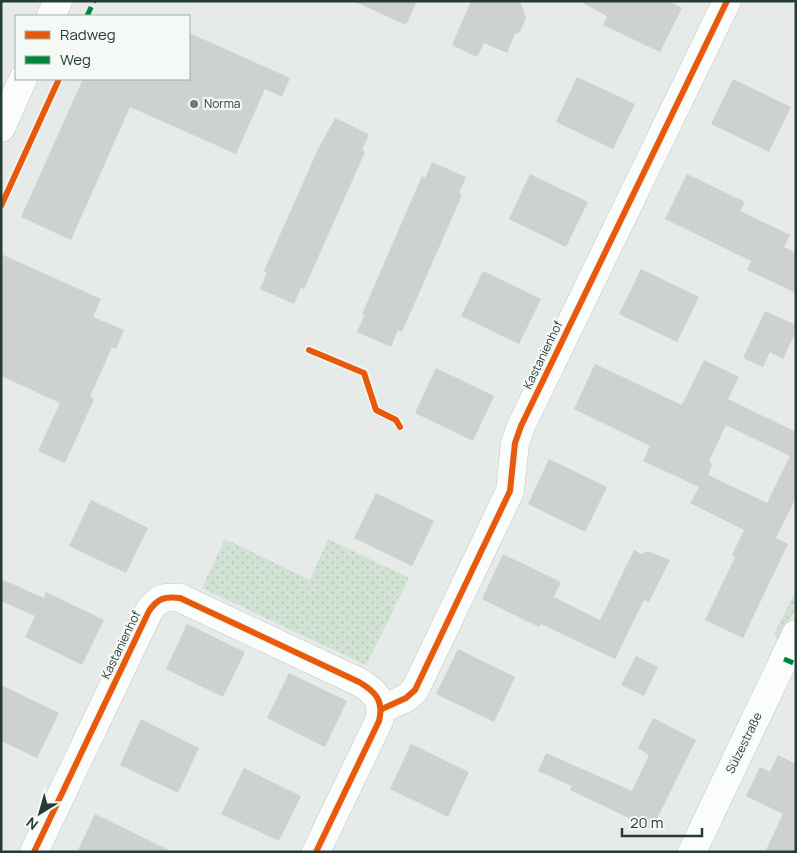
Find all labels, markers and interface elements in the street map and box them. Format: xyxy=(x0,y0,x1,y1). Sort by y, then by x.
legend xyxy=(15,15,190,80)
text: Radweg xyxy=(60,24,116,45)
text: Weg xyxy=(60,49,91,70)
place label: Norma xyxy=(204,95,240,112)
marker: Norma xyxy=(188,98,200,110)
street label: Kastanienhof xyxy=(519,317,567,392)
street label: Kastanienhof xyxy=(97,607,145,682)
street label: Sülzestraße xyxy=(721,709,766,776)
north arrow xyxy=(15,788,65,838)
scale bar xyxy=(622,806,702,838)
text: 20 m xyxy=(630,812,663,833)
text: N xyxy=(22,813,42,834)

